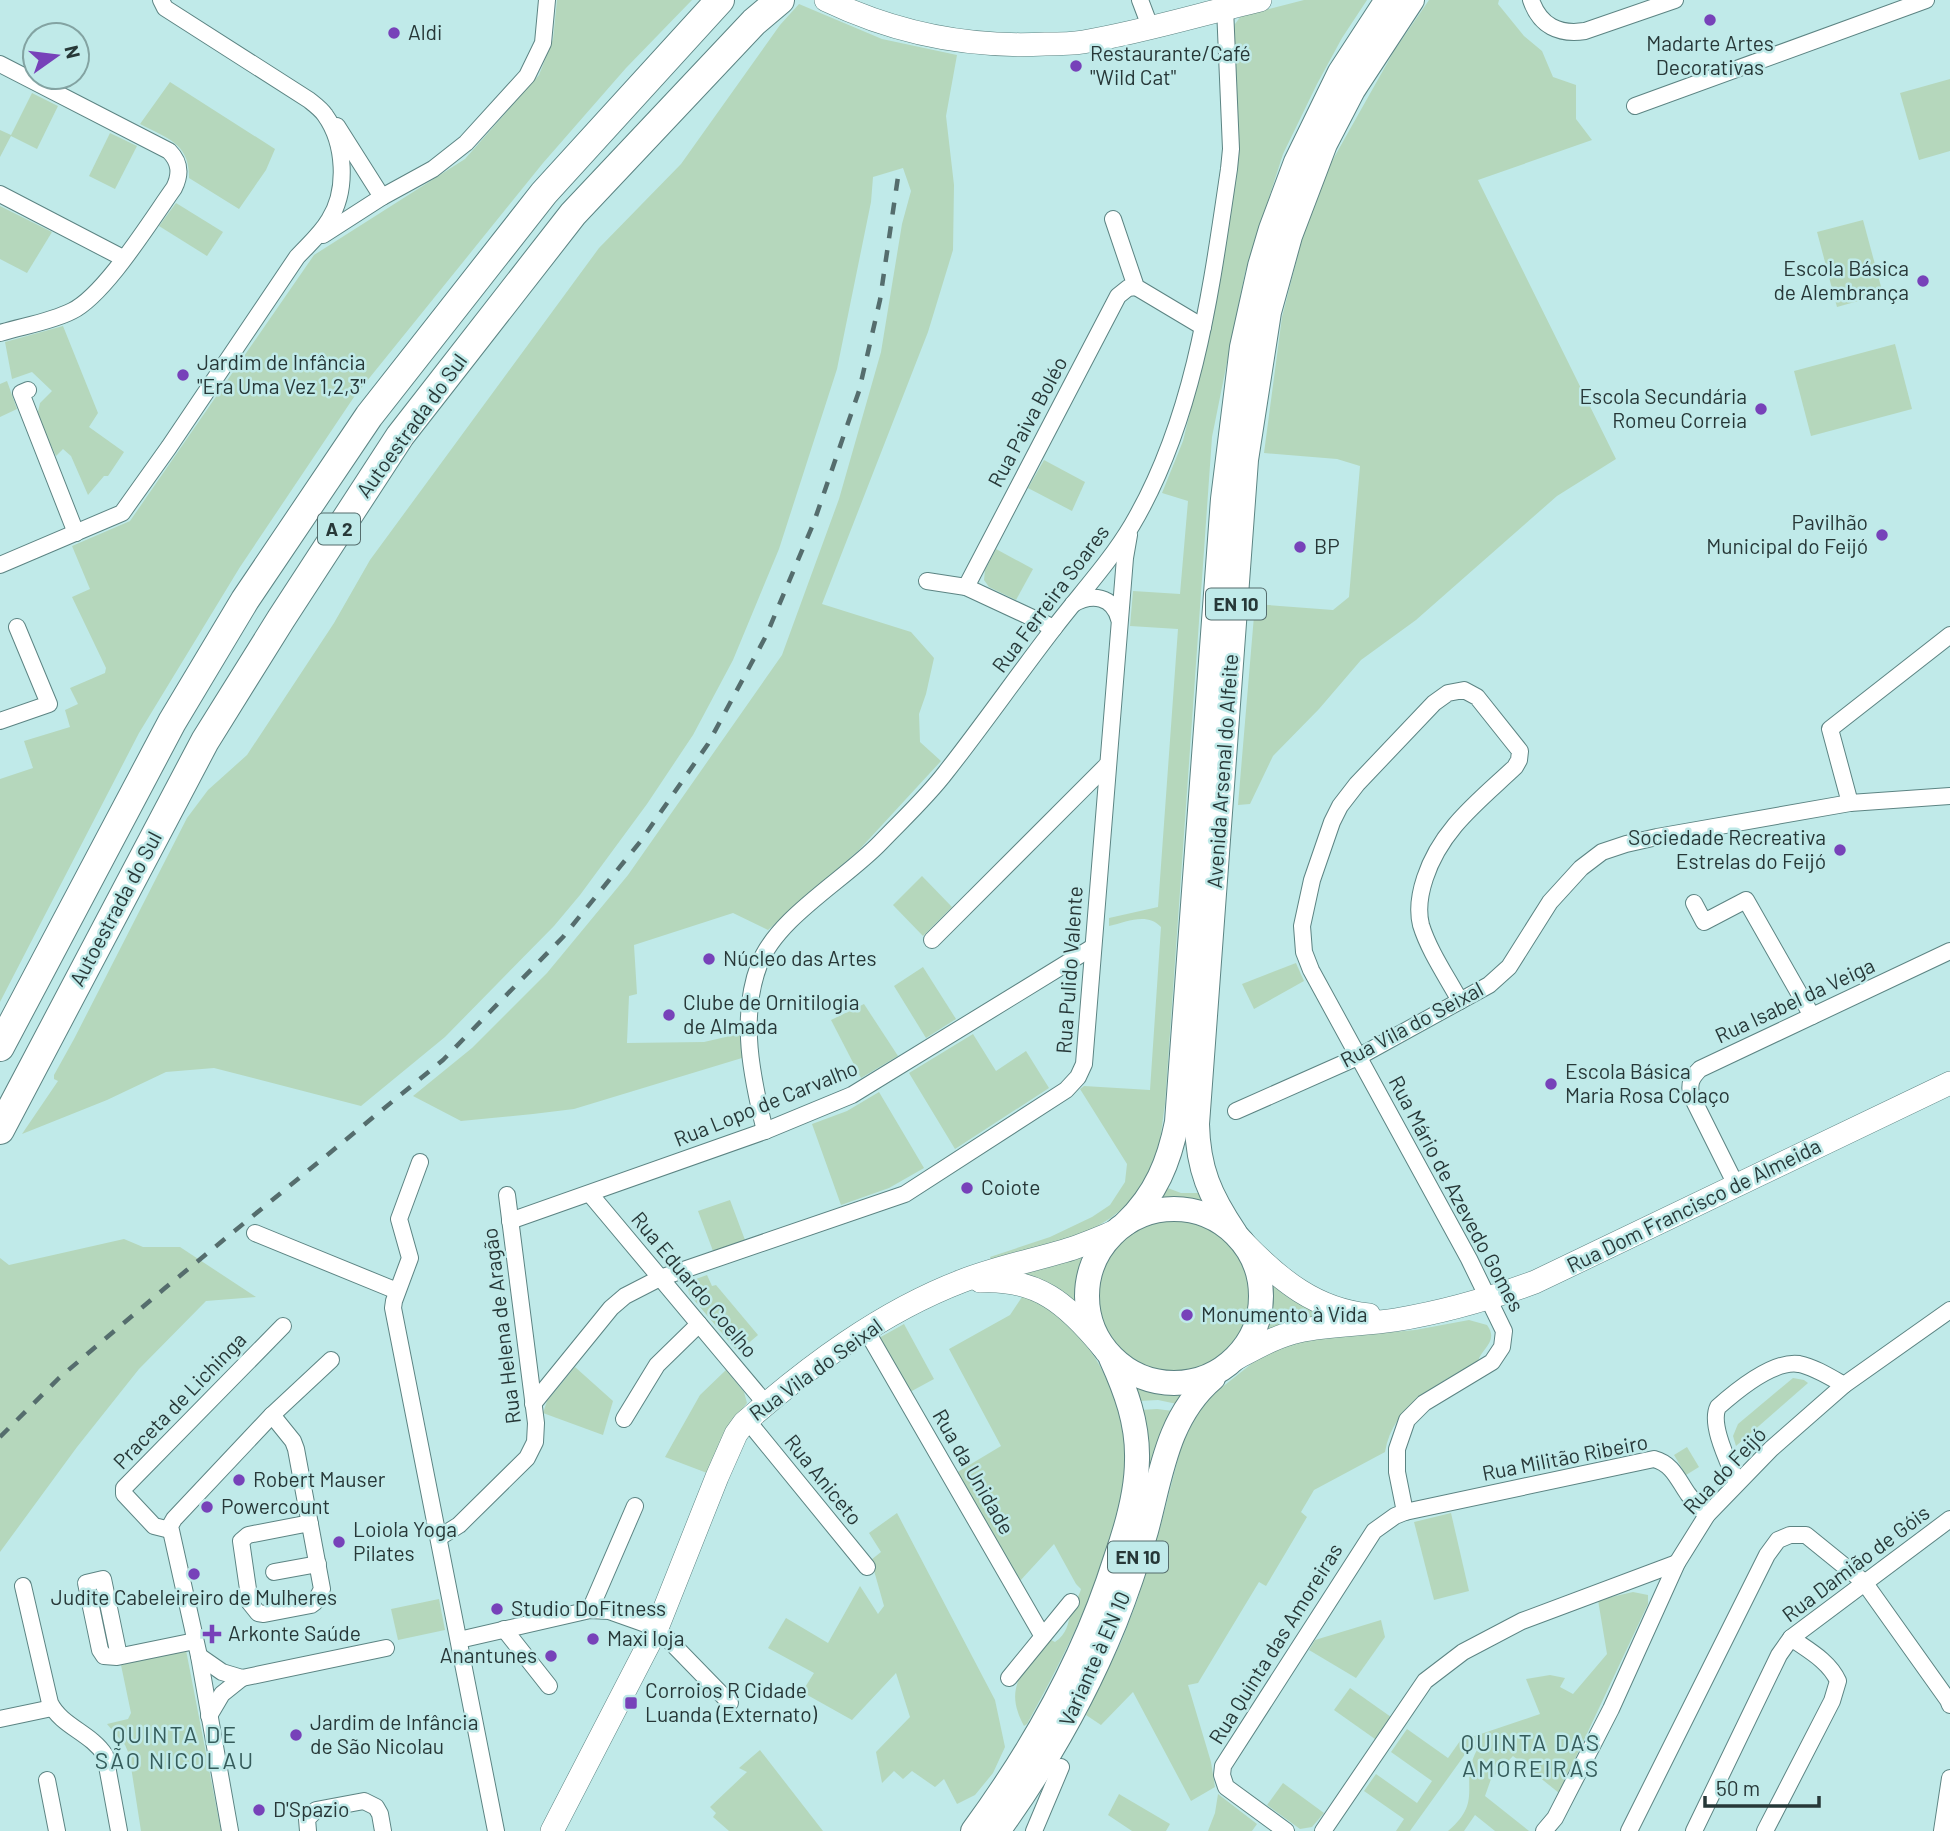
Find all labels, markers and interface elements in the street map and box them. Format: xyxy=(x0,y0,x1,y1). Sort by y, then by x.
marker: Madarte Artes Decorativas xyxy=(1702,12,1718,28)
place label: Aldi xyxy=(408,19,442,44)
north arrow xyxy=(21,21,91,91)
marker: Aldi xyxy=(386,25,402,41)
place label: Madarte Artes Decorativas xyxy=(1646,30,1774,79)
place label: Restaurante/Café "Wild Cat" xyxy=(1090,40,1251,89)
text: N xyxy=(60,43,86,61)
marker: Restaurante/Café "Wild Cat" xyxy=(1068,58,1084,74)
place label: Escola Básica de Alembrança xyxy=(1773,255,1909,304)
marker: Escola Básica de Alembrança xyxy=(1915,273,1931,289)
street label: Autoestrada do Sul xyxy=(350,348,471,502)
place label: Jardim de Infância "Era Uma Vez 1,2,3" xyxy=(197,349,366,398)
street label: Rua Paiva Boléo xyxy=(982,352,1072,491)
marker: Jardim de Infância "Era Uma Vez 1,2,3" xyxy=(175,367,191,383)
place label: Escola Secundária Romeu Correia xyxy=(1579,383,1747,432)
marker: Escola Secundária Romeu Correia xyxy=(1753,401,1769,417)
place label: Pavilhão Municipal do Feijó xyxy=(1706,509,1868,558)
road number: A 2 xyxy=(318,514,360,544)
street label: Rua Ferreira Soares xyxy=(986,519,1114,677)
marker: Pavilhão Municipal do Feijó xyxy=(1874,527,1890,543)
place label: BP xyxy=(1314,533,1340,558)
marker: BP xyxy=(1292,539,1308,555)
road number: EN 10 xyxy=(1206,589,1266,620)
street label: Avenida Arsenal do Alfeite xyxy=(1201,653,1242,889)
place label: Sociedade Recreativa Estrelas do Feijó xyxy=(1628,824,1826,873)
street label: Autoestrada do Sul xyxy=(63,827,166,990)
marker: Sociedade Recreativa Estrelas do Feijó xyxy=(1832,842,1848,858)
street label: Rua Pulido Valente xyxy=(1050,885,1087,1055)
place label: Núcleo das Artes xyxy=(723,945,877,970)
marker: Núcleo das Artes xyxy=(701,951,717,967)
street label: Rua Isabel da Veiga xyxy=(1711,952,1878,1048)
street label: Rua Vila do Seixal xyxy=(1336,976,1487,1072)
place label: Clube de Ornitilogia de Almada xyxy=(683,989,859,1038)
marker: Clube de Ornitilogia de Almada xyxy=(661,1007,677,1023)
street label: Rua Lopo de Carvalho xyxy=(670,1054,861,1151)
place label: Escola Básica Maria Rosa Colaço xyxy=(1565,1058,1730,1107)
street label: Rua Mário de Azevedo Gomes xyxy=(1384,1071,1530,1316)
marker: Escola Básica Maria Rosa Colaço xyxy=(1543,1076,1559,1092)
street label: Rua Dom Francisco de Almeida xyxy=(1562,1132,1824,1277)
place label: Coiote xyxy=(981,1174,1040,1199)
marker: Coiote xyxy=(959,1180,975,1196)
street label: Rua Eduardo Coelho xyxy=(627,1206,763,1362)
street label: Rua Helena de Aragão xyxy=(476,1227,525,1426)
place label: Monumento à Vida xyxy=(1201,1301,1368,1326)
marker: Monumento à Vida xyxy=(1179,1307,1195,1323)
street label: Rua Vila do Seixal xyxy=(744,1312,886,1425)
street label: Praceta de Lichinga xyxy=(107,1326,251,1473)
street label: Rua da Unidade xyxy=(928,1404,1020,1538)
street label: Rua do Feijó xyxy=(1677,1421,1771,1519)
street label: Rua Militão Ribeiro xyxy=(1480,1428,1650,1485)
street label: Rua Aniceto xyxy=(780,1429,868,1529)
place label: Robert Mauser xyxy=(253,1466,386,1491)
marker: Robert Mauser xyxy=(231,1472,247,1488)
place label: Powercount xyxy=(221,1493,330,1518)
marker: Powercount xyxy=(199,1499,215,1515)
street label: Rua Damião de Góis xyxy=(1777,1499,1934,1626)
place label: Loiola Yoga Pilates xyxy=(353,1516,457,1565)
marker: Loiola Yoga Pilates xyxy=(331,1534,347,1550)
street label: Rua Quinta das Amoreiras xyxy=(1203,1538,1347,1748)
road number: EN 10 xyxy=(1108,1541,1168,1572)
marker: Judite Cabeleireiro de Mulheres xyxy=(186,1566,202,1582)
place label: Judite Cabeleireiro de Mulheres xyxy=(51,1584,337,1609)
street label: Variante à EN 10 xyxy=(1053,1587,1135,1730)
place label: Studio DoFitness xyxy=(511,1595,666,1620)
marker: Studio DoFitness xyxy=(489,1601,505,1617)
place label: Arkonte Saúde xyxy=(228,1620,361,1645)
marker: Arkonte Saúde xyxy=(202,1624,222,1644)
place label: Maxi loja xyxy=(607,1625,684,1650)
marker: Maxi loja xyxy=(585,1631,601,1647)
place label: Anantunes xyxy=(440,1642,537,1667)
marker: Anantunes xyxy=(543,1648,559,1664)
place label: Corroios R Cidade Luanda (Externato) xyxy=(645,1677,818,1726)
marker: Corroios R Cidade Luanda (Externato) xyxy=(623,1695,639,1711)
place label: Jardim de Infância de São Nicolau xyxy=(310,1709,478,1758)
district label: QUINTA DE SÃO NICOLAU xyxy=(95,1720,255,1774)
marker: Jardim de Infância de São Nicolau xyxy=(288,1727,304,1743)
district label: QUINTA DAS AMOREIRAS xyxy=(1461,1728,1601,1782)
scale bar xyxy=(1705,1764,1819,1808)
text: 50 m xyxy=(1716,1775,1760,1800)
place label: D'Spazio xyxy=(273,1796,349,1821)
marker: D'Spazio xyxy=(251,1802,267,1818)

